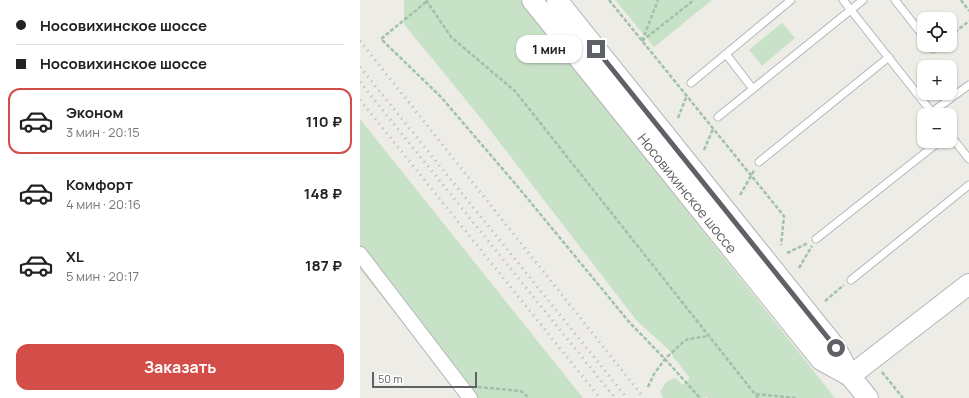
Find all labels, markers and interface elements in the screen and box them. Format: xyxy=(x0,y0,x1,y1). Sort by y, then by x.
map controls xyxy=(917,12,957,148)
button: locate xyxy=(917,12,957,52)
text: Носовихинское шоссе xyxy=(40,15,207,36)
callout: 1 мин xyxy=(516,35,582,63)
text: 1 мин xyxy=(532,40,566,58)
route end xyxy=(587,40,605,58)
text: Носовихинское шоссе xyxy=(40,53,207,74)
button: + xyxy=(917,60,957,100)
text: Эконом xyxy=(66,102,123,123)
icon: car xyxy=(18,103,54,139)
button: − xyxy=(917,108,957,148)
text: 110 ₽ xyxy=(306,111,342,132)
text: 3 мин · 20:15 xyxy=(66,123,140,141)
street label: Носовихинское шоссе xyxy=(634,129,742,257)
text: Комфорт xyxy=(66,174,133,195)
icon: car xyxy=(18,175,54,211)
text: 148 ₽ xyxy=(304,183,342,204)
text: 4 мин · 20:16 xyxy=(66,195,141,213)
text: XL xyxy=(66,246,84,267)
icon: car xyxy=(18,247,54,283)
text: 187 ₽ xyxy=(305,255,342,276)
text: 5 мин · 20:17 xyxy=(66,267,139,285)
route start xyxy=(827,339,845,357)
button: Заказать xyxy=(16,344,344,390)
scale bar xyxy=(372,370,477,389)
text: 50 m xyxy=(378,371,403,386)

